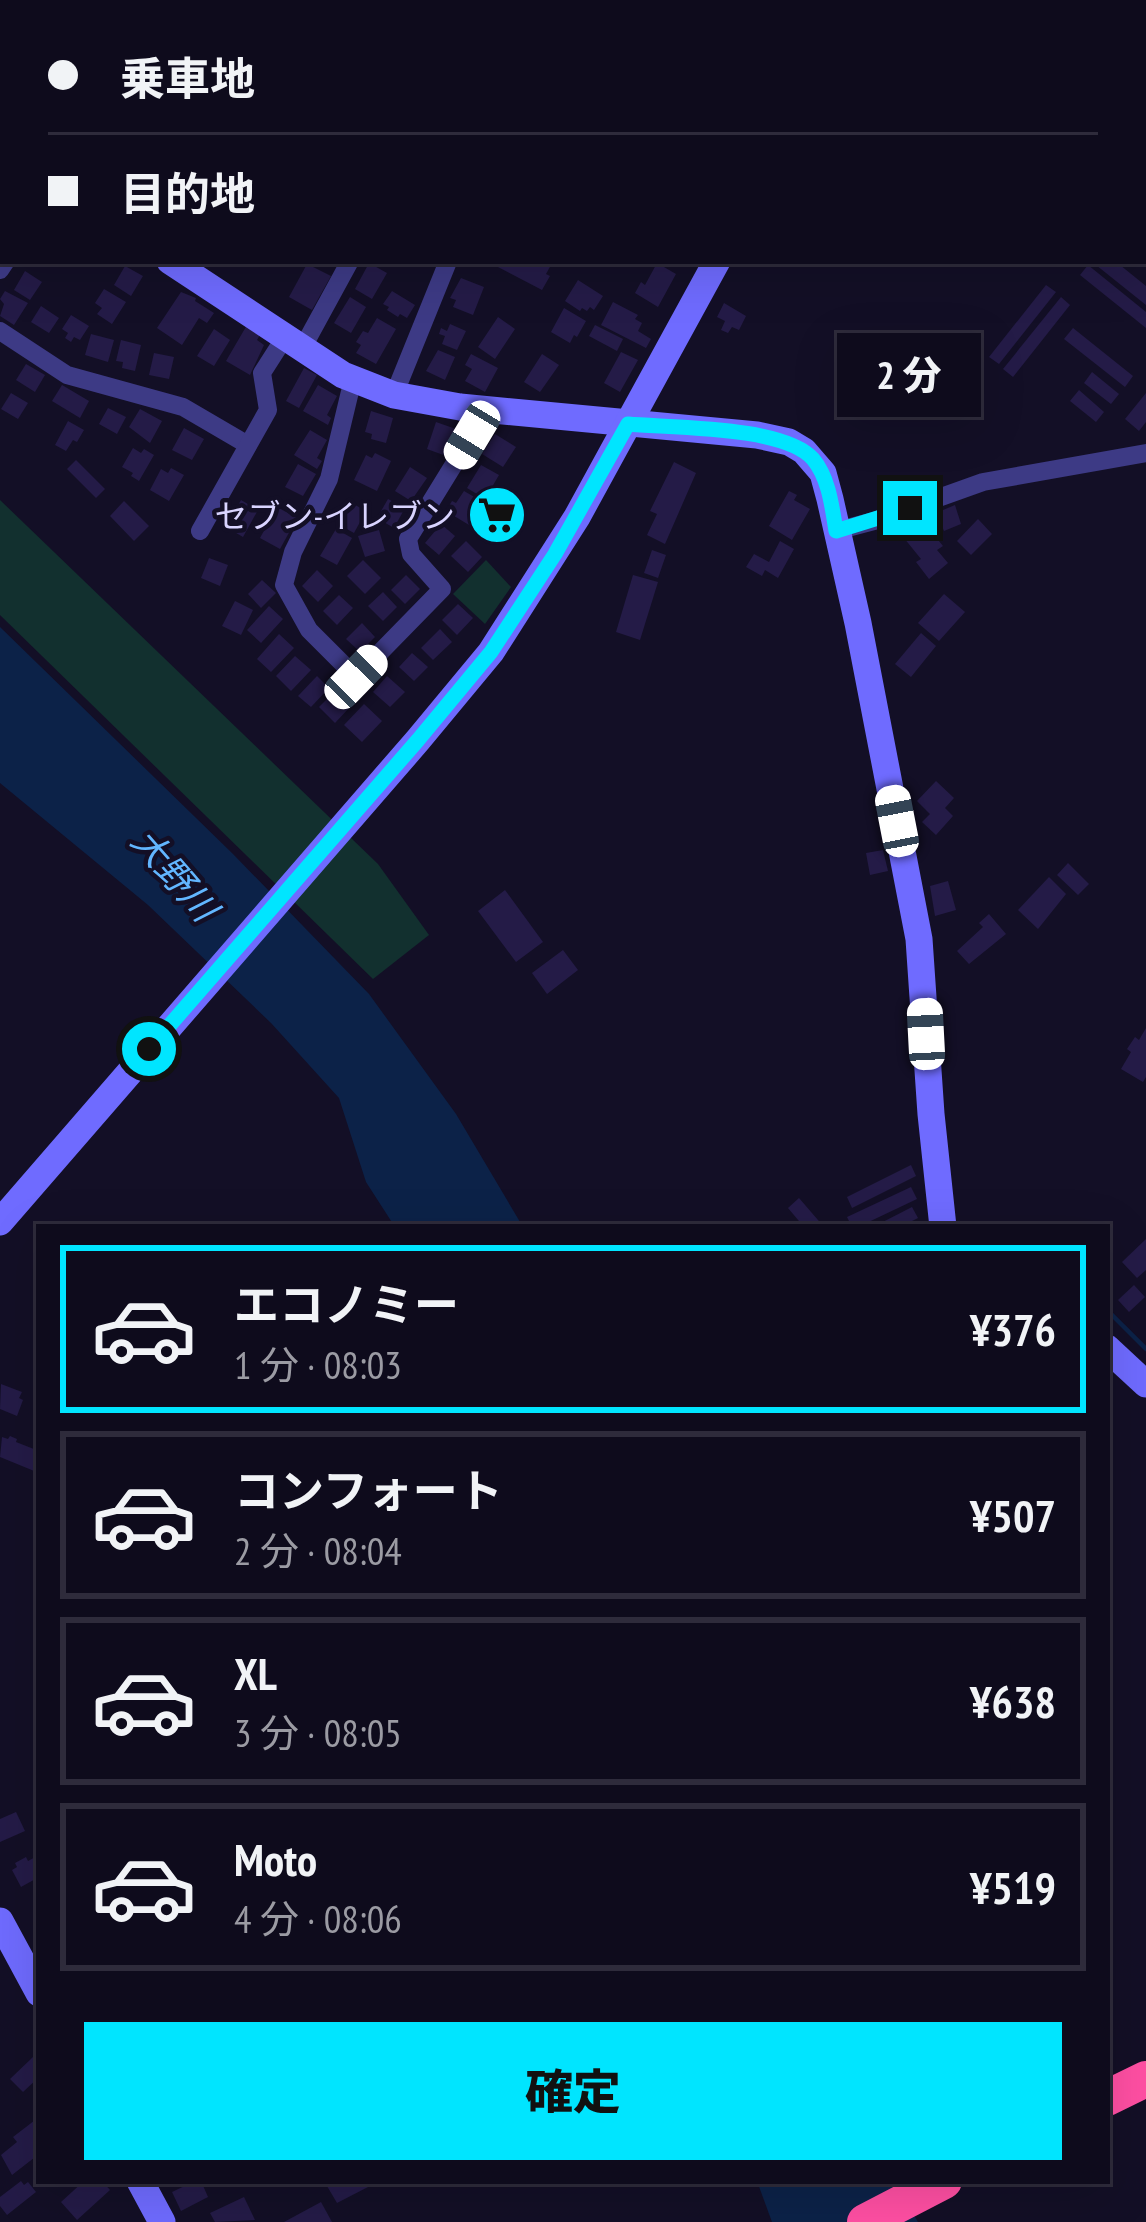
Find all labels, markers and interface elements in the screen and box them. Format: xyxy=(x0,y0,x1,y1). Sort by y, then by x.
text: 乗車地 xyxy=(120,49,255,107)
text: 目的地 xyxy=(120,164,255,222)
callout: 2 分 xyxy=(838,334,982,418)
text: 2 分 xyxy=(876,349,942,400)
car xyxy=(438,395,506,475)
route end xyxy=(883,481,937,535)
supermarket icon: セブン-イレブン xyxy=(466,484,528,546)
place label: セブン-イレブン xyxy=(214,494,455,537)
car xyxy=(318,639,394,715)
car xyxy=(872,782,922,860)
water label: 大野川 xyxy=(122,818,231,933)
car xyxy=(906,997,946,1071)
route start xyxy=(122,1022,176,1076)
icon: car xyxy=(90,1275,198,1383)
text: エコノミー xyxy=(234,1275,459,1333)
text: ¥376 xyxy=(970,1300,1056,1358)
text: 1 分 · 08:03 xyxy=(234,1339,402,1390)
icon: car xyxy=(90,1461,198,1569)
text: コンフォート xyxy=(234,1461,503,1519)
text: ¥507 xyxy=(970,1486,1056,1544)
text: 2 分 · 08:04 xyxy=(234,1525,402,1576)
text: XL xyxy=(234,1644,277,1702)
icon: car xyxy=(90,1647,198,1755)
text: ¥638 xyxy=(970,1672,1056,1730)
text: 3 分 · 08:05 xyxy=(234,1707,402,1758)
text: Moto xyxy=(234,1830,317,1888)
icon: car xyxy=(90,1833,198,1941)
text: ¥519 xyxy=(970,1858,1056,1916)
text: 4 分 · 08:06 xyxy=(234,1893,402,1944)
button: 確定 xyxy=(84,2022,1062,2160)

